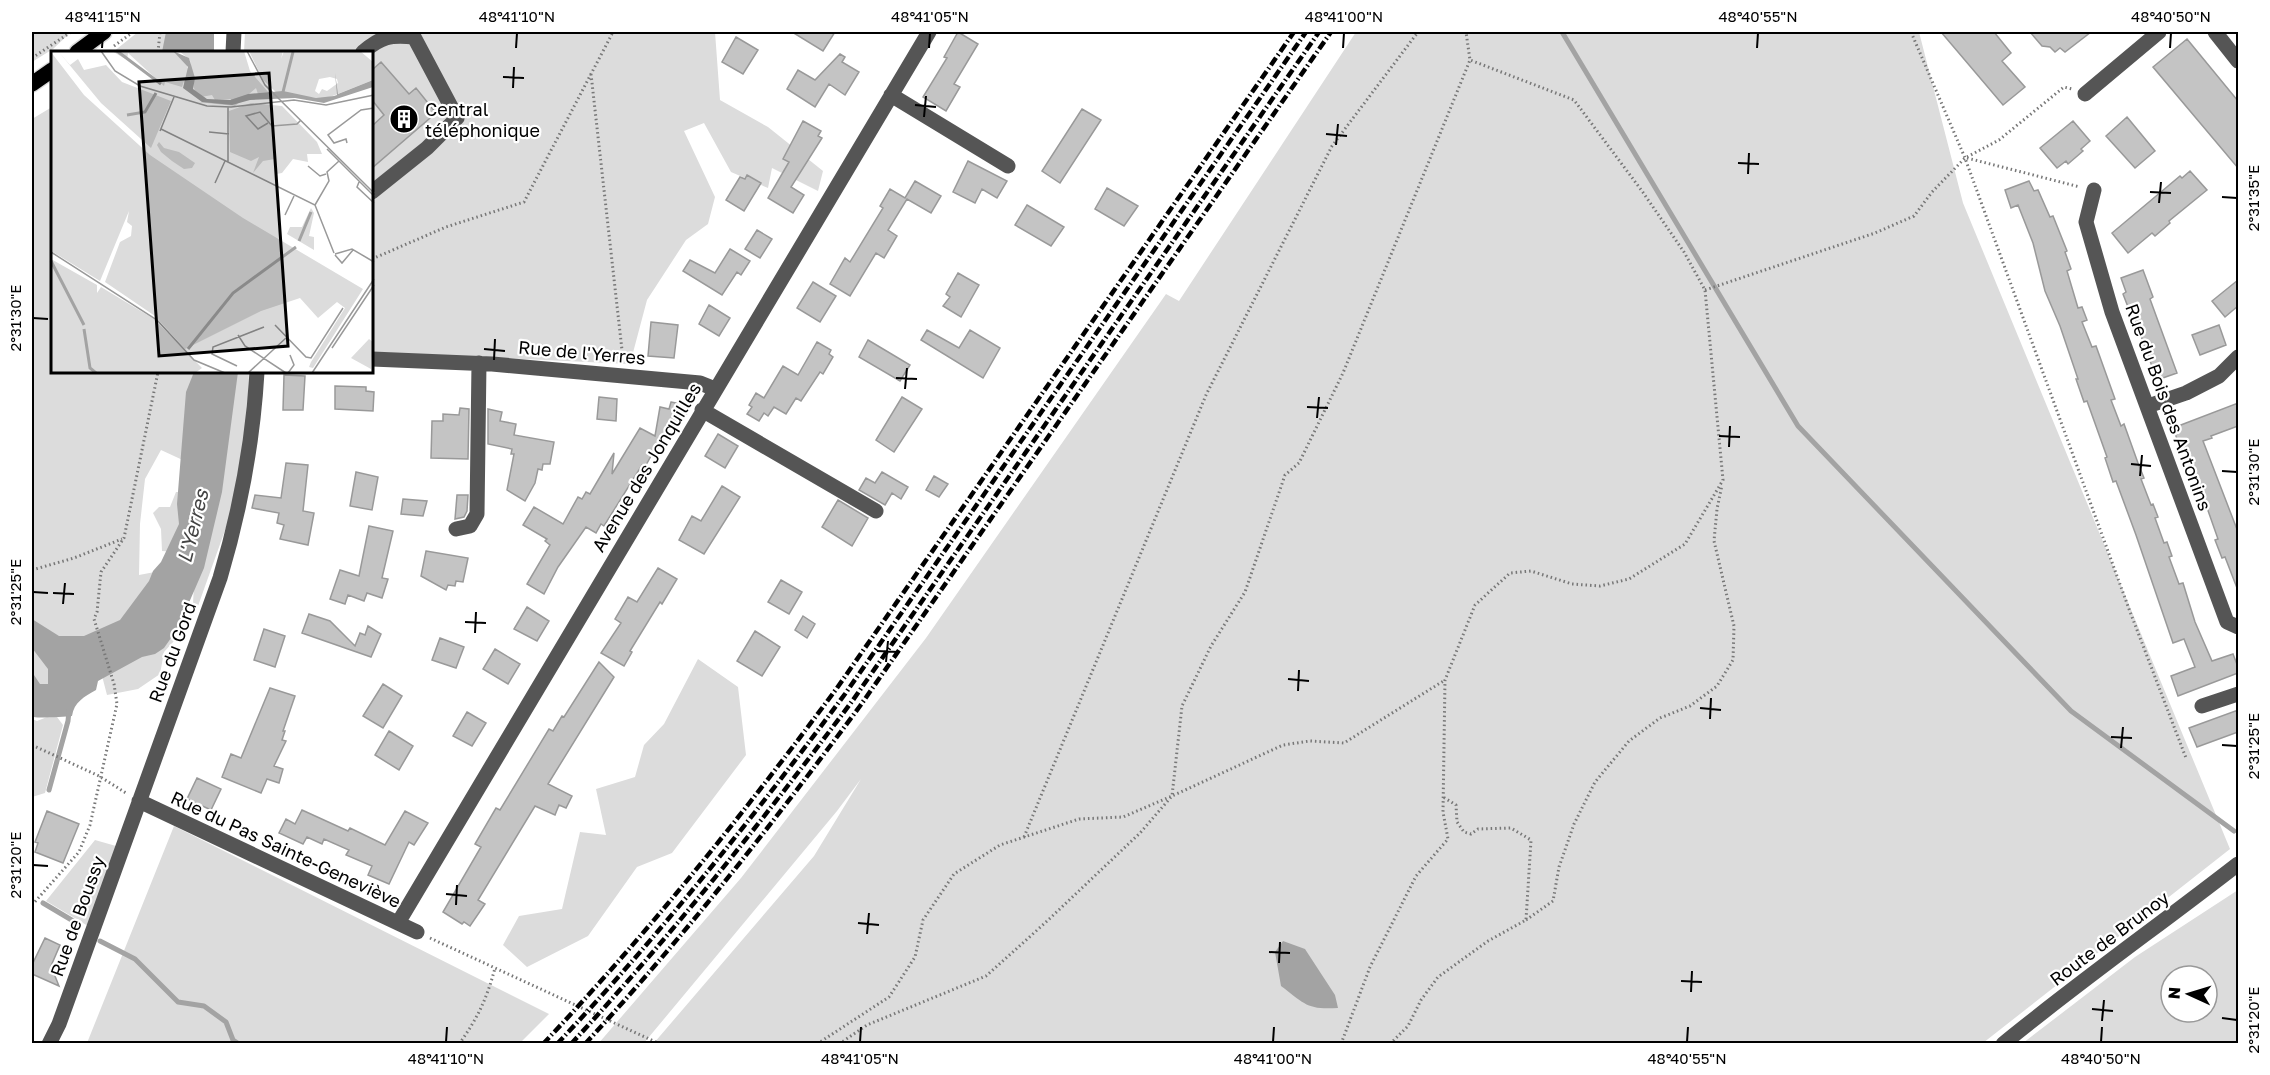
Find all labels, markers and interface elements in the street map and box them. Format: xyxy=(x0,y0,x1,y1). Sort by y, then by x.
text: 48°41'15"N xyxy=(65,7,141,25)
text: 48°41'10"N xyxy=(479,7,555,25)
text: 48°41'05"N xyxy=(891,7,969,25)
text: 48°41'00"N xyxy=(1305,7,1383,25)
text: 48°40'55"N xyxy=(1718,7,1798,25)
text: 48°40'50"N xyxy=(2131,7,2211,25)
inset map xyxy=(51,51,374,374)
place label: Central téléphonique xyxy=(425,98,540,141)
building icon: Central téléphonique xyxy=(388,103,420,135)
text: 2°31'35"E xyxy=(2244,165,2262,231)
text: 2°31'30"E xyxy=(6,285,24,351)
street label: Rue du Bois des Antonins xyxy=(2121,300,2217,514)
street label: Rue de l'Yerres xyxy=(517,335,647,369)
street label: Avenue des Jonquilles xyxy=(587,378,705,556)
text: 2°31'30"E xyxy=(2244,439,2262,505)
water label: L'Yerres xyxy=(171,485,213,565)
text: 2°31'25"E xyxy=(6,559,24,625)
street label: Rue du Gord xyxy=(144,599,200,705)
text: 2°31'25"E xyxy=(2244,713,2262,779)
street label: Rue du Pas Sainte-Geneviève xyxy=(167,786,405,912)
text: 2°31'20"E xyxy=(6,832,24,898)
street label: Rue de Boussy xyxy=(45,853,109,979)
street label: Route de Brunoy xyxy=(2045,886,2173,990)
north arrow xyxy=(2159,964,2219,1024)
text: N xyxy=(2164,986,2184,1000)
text: 2°31'20"E xyxy=(2244,987,2262,1053)
text: 48°41'10"N xyxy=(408,1049,484,1067)
text: 48°41'05"N xyxy=(821,1049,899,1067)
text: 48°41'00"N xyxy=(1234,1049,1312,1067)
text: 48°40'55"N xyxy=(1647,1049,1727,1067)
text: 48°40'50"N xyxy=(2061,1049,2141,1067)

